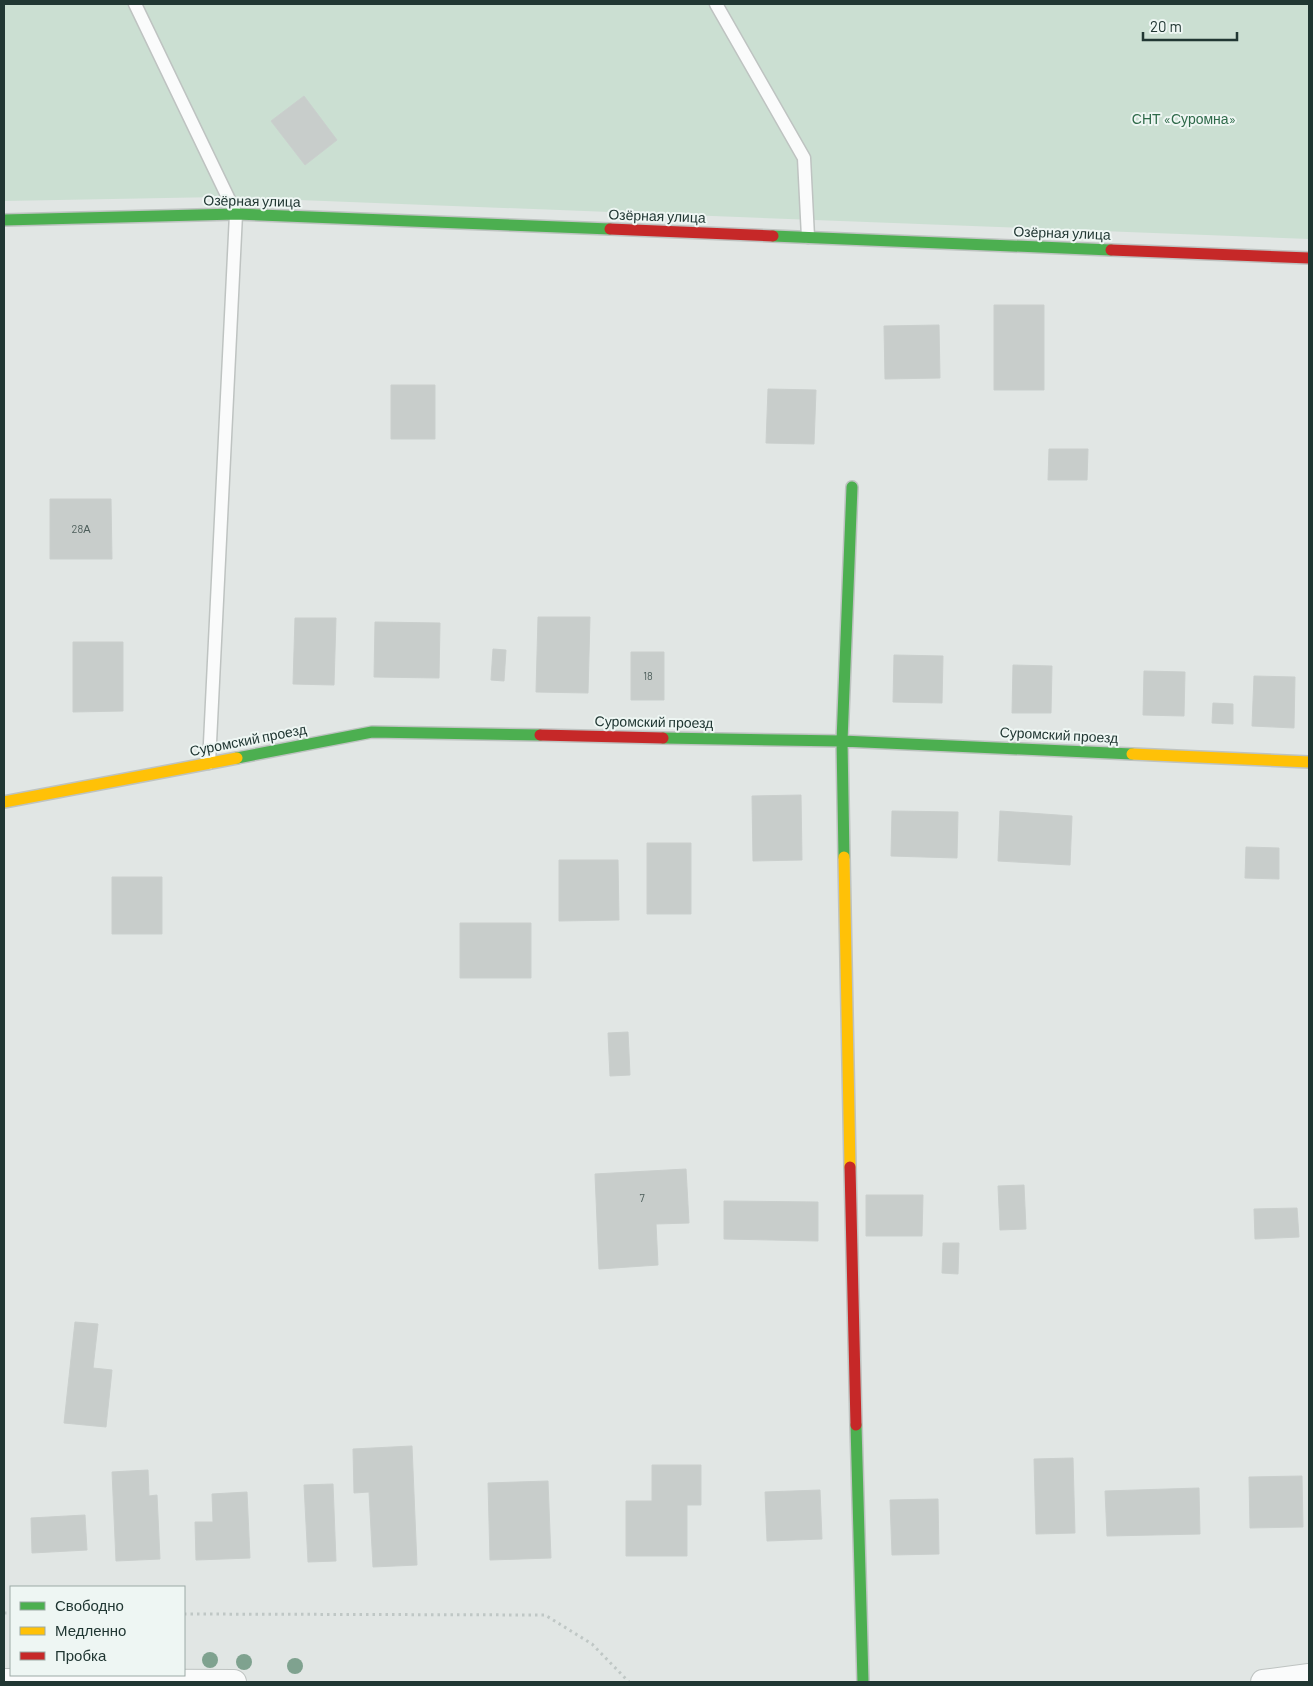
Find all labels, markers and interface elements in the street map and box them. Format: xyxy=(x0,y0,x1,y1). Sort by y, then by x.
scale bar xyxy=(1143,10,1237,42)
text: 20 m xyxy=(1150,17,1182,35)
park label: СНТ «Суромна» xyxy=(1132,110,1236,127)
street label: Озёрная улица xyxy=(203,191,301,210)
street label: Озёрная улица xyxy=(608,205,706,226)
street label: Озёрная улица xyxy=(1013,222,1111,243)
house number: 28А xyxy=(72,522,91,535)
house number: 18 xyxy=(643,669,653,682)
street label: Суромский проезд xyxy=(595,712,713,731)
street label: Суромский проезд xyxy=(188,720,308,759)
street label: Суромский проезд xyxy=(999,723,1119,746)
house number: 7 xyxy=(639,1191,645,1204)
legend xyxy=(10,1586,185,1676)
text: Свободно xyxy=(55,1596,124,1614)
text: Медленно xyxy=(55,1621,126,1639)
text: Пробка xyxy=(55,1646,107,1664)

